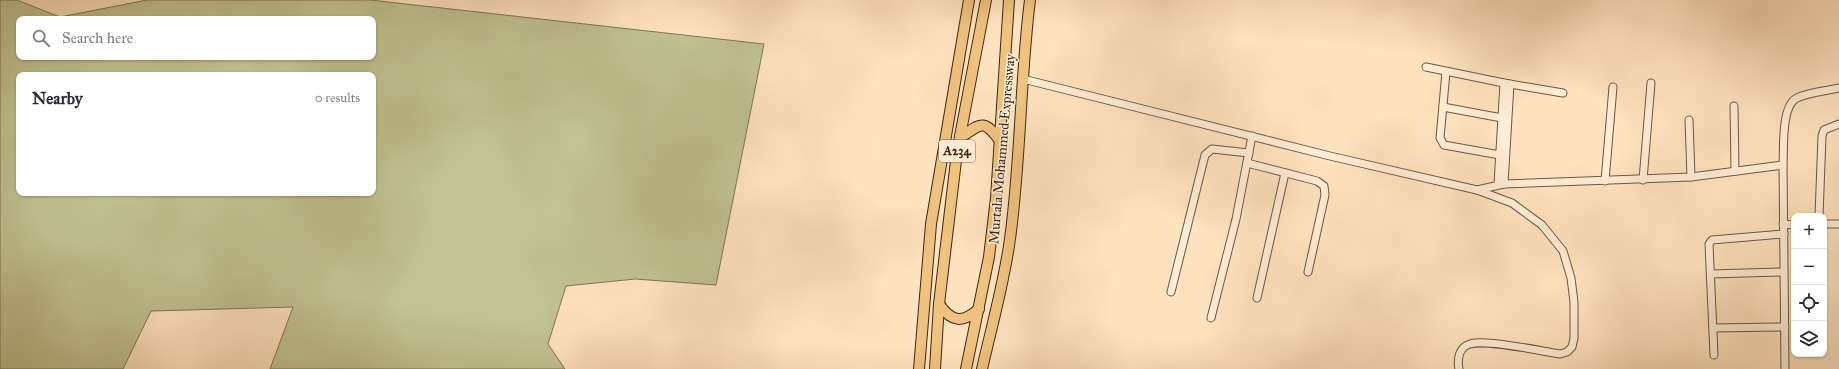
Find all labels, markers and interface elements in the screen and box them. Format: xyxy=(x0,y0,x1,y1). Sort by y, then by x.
search box xyxy=(16,16,376,60)
icon: search xyxy=(30,27,52,49)
text: Search here xyxy=(62,29,133,47)
street label: Murtala Mohammed Expressway xyxy=(985,53,1019,245)
text: Nearby xyxy=(32,88,83,109)
text: 0 results xyxy=(315,90,360,106)
road number: A234 xyxy=(939,140,975,162)
map controls xyxy=(1791,213,1827,357)
button: + xyxy=(1791,213,1827,249)
button: − xyxy=(1791,249,1827,285)
button: locate xyxy=(1791,285,1827,321)
button: layers xyxy=(1791,321,1827,357)

